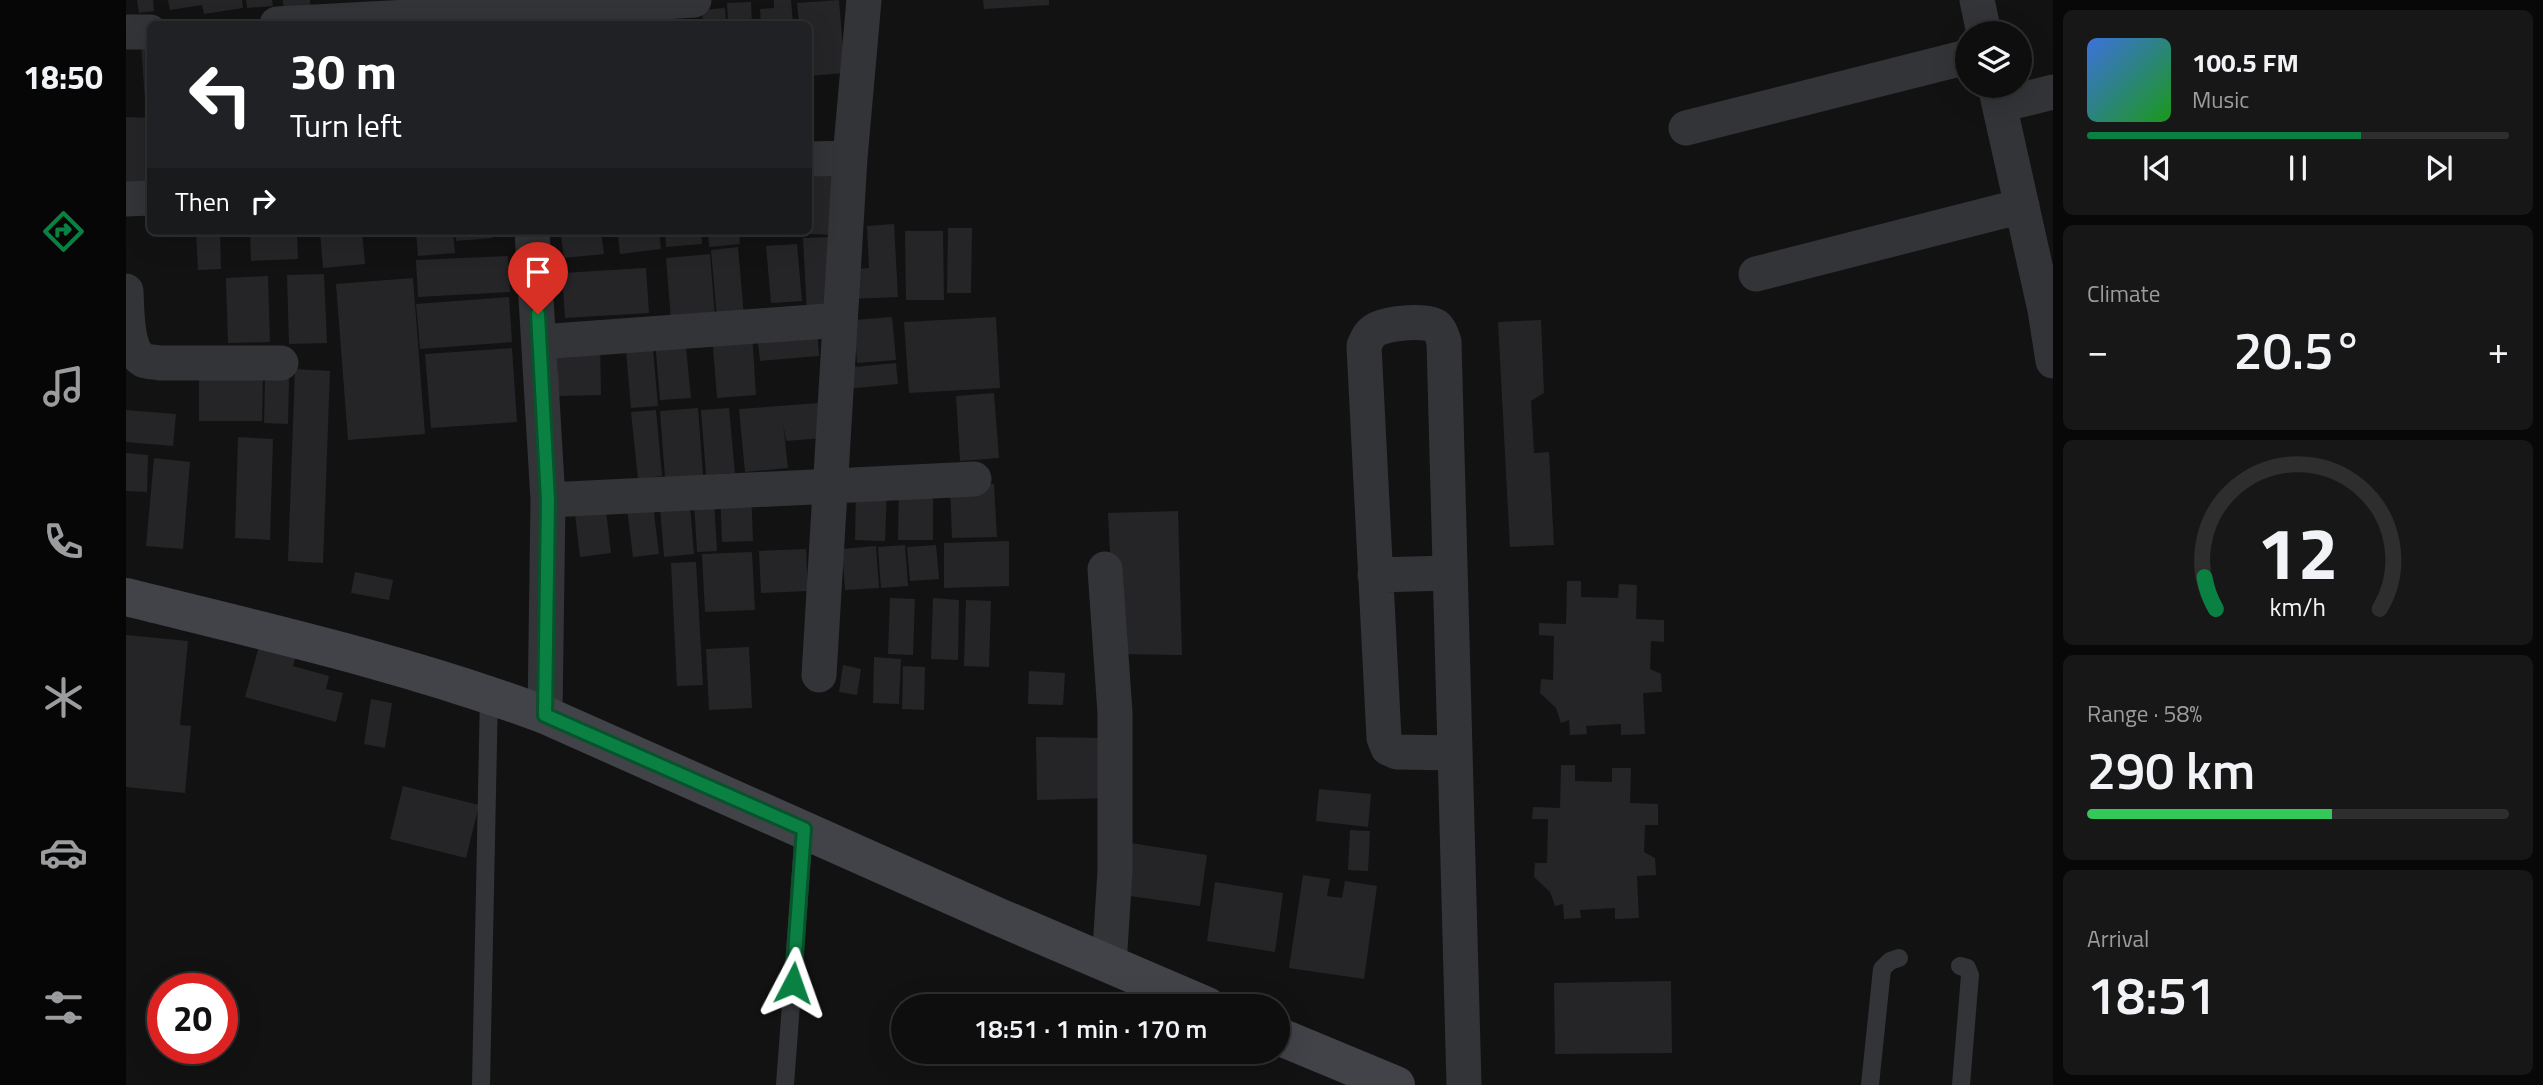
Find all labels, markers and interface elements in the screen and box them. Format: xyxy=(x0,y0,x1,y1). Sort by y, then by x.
map controls xyxy=(1955,21,2032,98)
button: layers xyxy=(1955,21,2032,98)
text: 30 m xyxy=(290,33,397,108)
text: 100.5 FM xyxy=(2192,43,2299,82)
icon: left xyxy=(175,49,266,140)
text: 18:50 xyxy=(23,53,103,101)
text: Music xyxy=(2192,82,2249,117)
text: Turn left xyxy=(290,101,402,149)
icon: previous xyxy=(2138,149,2176,187)
icon: pause xyxy=(2279,149,2317,187)
icon: next xyxy=(2420,149,2458,187)
text: Then xyxy=(175,182,230,221)
icon: right xyxy=(244,182,282,220)
icon: directions xyxy=(39,207,88,256)
pin xyxy=(508,242,568,314)
icon: arrive xyxy=(519,253,557,291)
text: Climate xyxy=(2087,276,2160,311)
text: 20.5° xyxy=(2234,310,2362,389)
text: − xyxy=(2087,321,2108,379)
text: + xyxy=(2488,321,2509,379)
icon: music xyxy=(39,362,88,411)
text: 12 xyxy=(2257,497,2339,607)
icon: phone xyxy=(39,517,88,566)
text: km/h xyxy=(2270,587,2326,625)
icon: climate xyxy=(39,673,88,722)
text: Range · 58% xyxy=(2087,696,2202,731)
text: 290 km xyxy=(2087,730,2255,809)
icon: car xyxy=(39,828,88,877)
text: Arrival xyxy=(2087,921,2149,956)
position arrow xyxy=(756,946,830,1020)
text: 18:51 xyxy=(2087,955,2216,1034)
speed limit sign: 20 xyxy=(147,973,238,1064)
icon: filters xyxy=(39,983,88,1032)
text: 18:51 · 1 min · 170 m xyxy=(974,1009,1207,1048)

